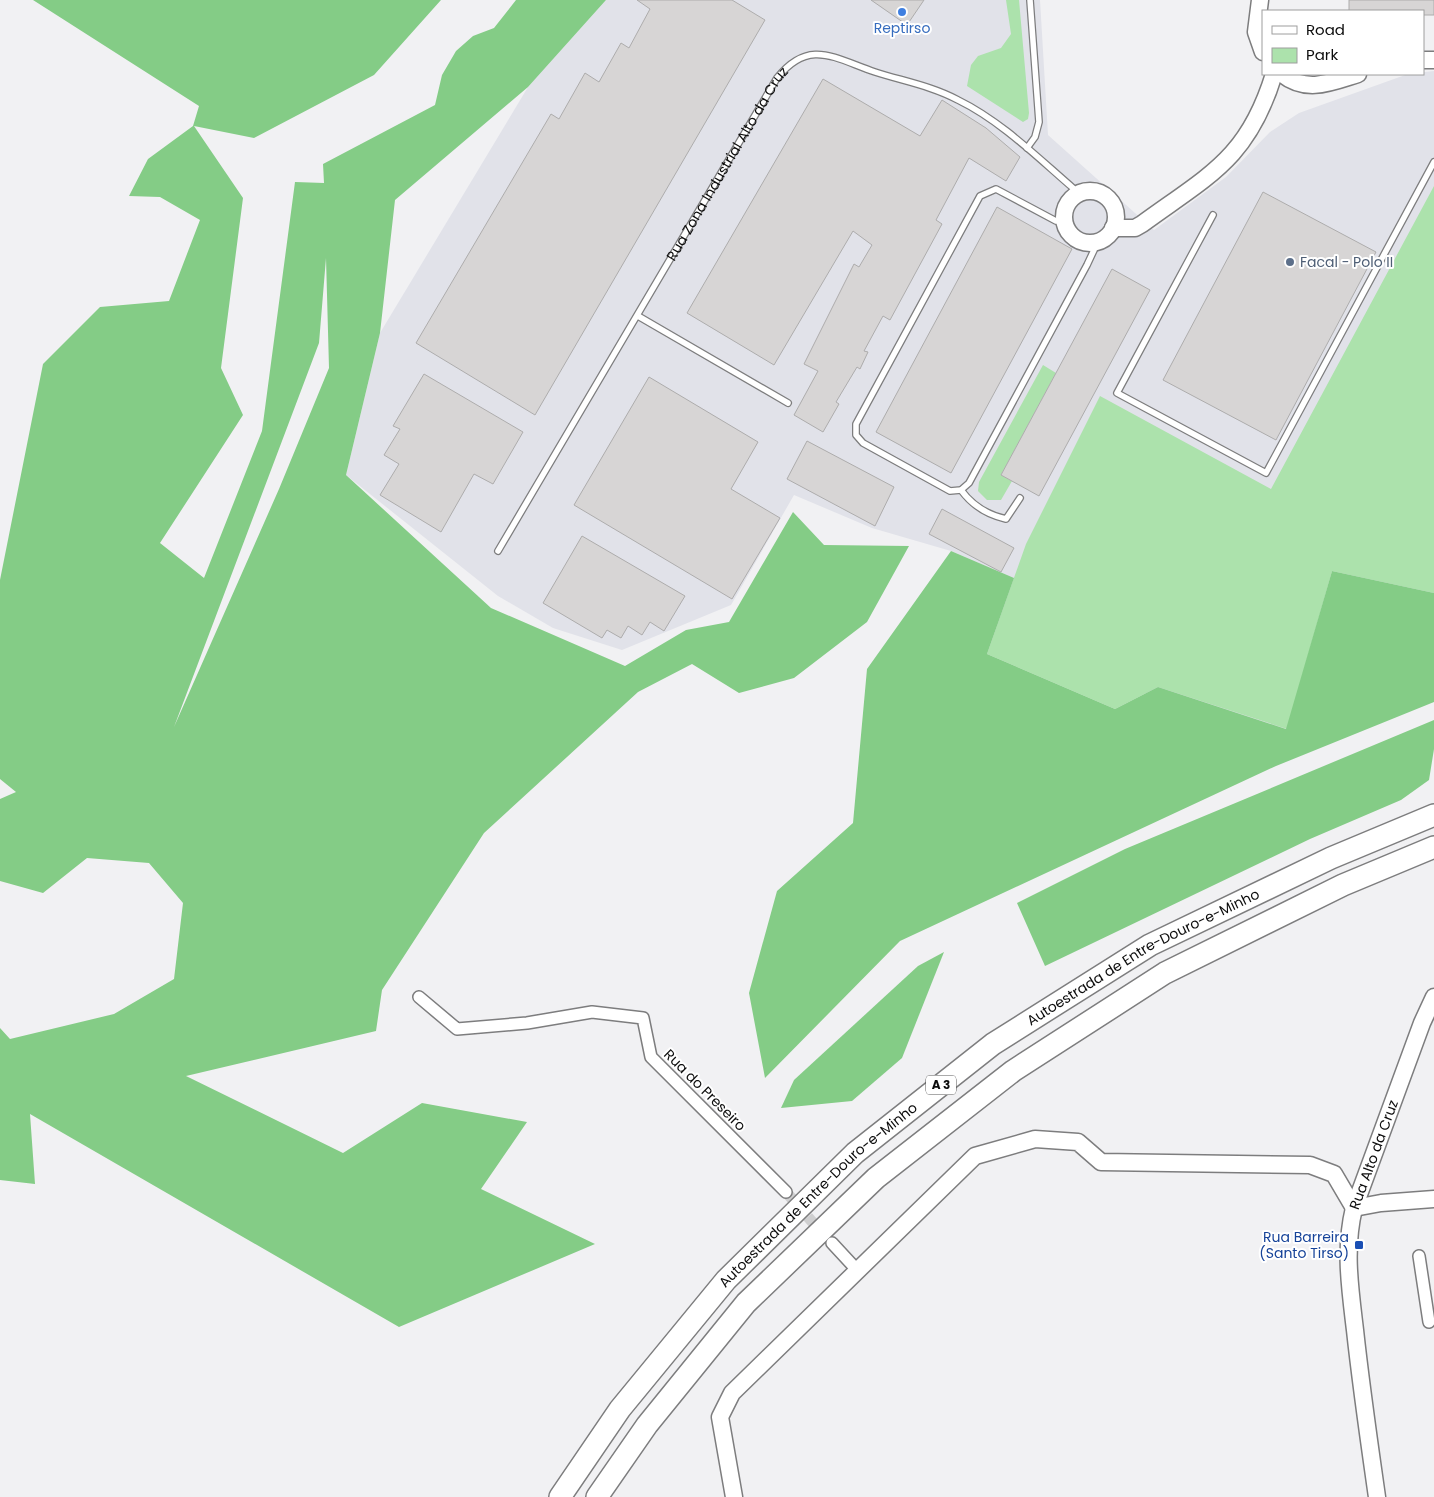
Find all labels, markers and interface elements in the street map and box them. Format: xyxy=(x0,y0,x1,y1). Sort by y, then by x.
marker: Reptirso xyxy=(896,6,908,18)
legend xyxy=(1262,10,1424,75)
place label: Reptirso xyxy=(874,18,930,38)
text: Road xyxy=(1306,19,1345,40)
text: Park xyxy=(1306,44,1338,65)
street label: Rua Zona Industrial Alto da Cruz xyxy=(661,62,792,264)
place label: Facal - Polo II xyxy=(1300,252,1393,272)
marker: Facal - Polo II xyxy=(1284,256,1296,268)
street label: Autoestrada de Entre-Douro-e-Minho xyxy=(1023,884,1263,1030)
street label: Rua do Preseiro xyxy=(660,1045,750,1135)
road number: A 3 xyxy=(926,1076,956,1094)
street label: Rua Alto da Cruz xyxy=(1344,1097,1403,1212)
street label: Autoestrada de Entre-Douro-e-Minho xyxy=(714,1098,921,1292)
place label: Rua Barreira (Santo Tirso) xyxy=(1259,1227,1349,1263)
marker: Rua Barreira (Santo Tirso) xyxy=(1353,1239,1365,1251)

